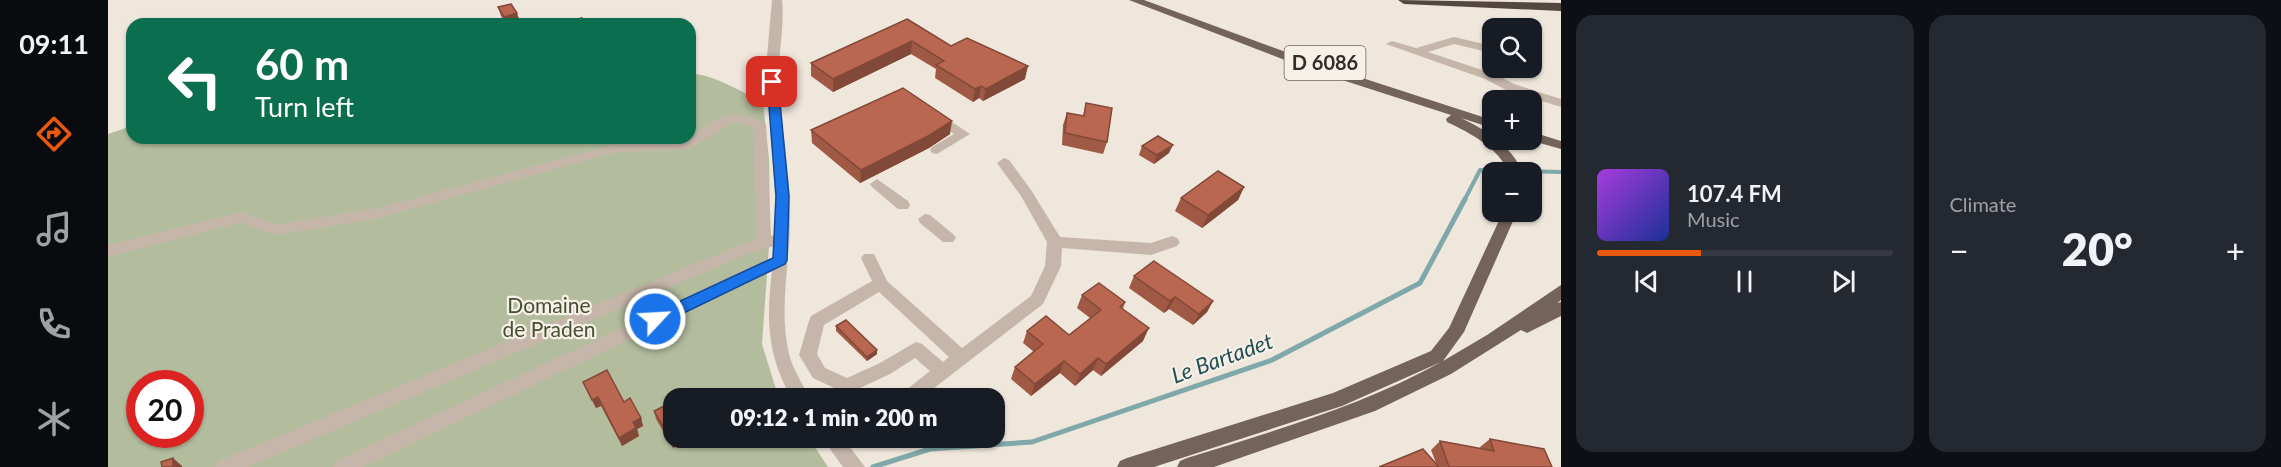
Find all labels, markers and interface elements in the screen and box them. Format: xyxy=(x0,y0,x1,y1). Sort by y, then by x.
map controls xyxy=(1482,18,1542,222)
button: search xyxy=(1482,18,1542,78)
text: 09:11 xyxy=(19,27,89,60)
text: 60 m xyxy=(255,39,349,89)
icon: left xyxy=(156,42,234,120)
road number: D 6086 xyxy=(1284,46,1366,80)
pin xyxy=(746,56,797,107)
icon: arrive xyxy=(755,65,788,98)
text: Turn left xyxy=(255,90,354,123)
button: + xyxy=(1482,90,1542,150)
icon: directions xyxy=(33,113,75,155)
button: − xyxy=(1482,162,1542,222)
text: 107.4 FM xyxy=(1687,180,1782,207)
text: Climate xyxy=(1950,192,2016,216)
text: Music xyxy=(1687,207,1740,231)
icon: music xyxy=(33,208,75,250)
text: 20° xyxy=(2062,222,2133,276)
text: − xyxy=(1950,230,1969,270)
text: + xyxy=(2226,230,2245,270)
icon: previous xyxy=(1630,265,1663,298)
icon: pause xyxy=(1728,265,1761,298)
icon: next xyxy=(1827,265,1860,298)
position arrow xyxy=(623,287,687,351)
park label: Domaine de Praden xyxy=(502,292,596,341)
icon: phone xyxy=(33,303,75,345)
water label: Le Bartadet xyxy=(1167,327,1276,388)
speed limit sign: 20 xyxy=(126,370,204,448)
icon: climate xyxy=(33,398,75,440)
text: 09:12 · 1 min · 200 m xyxy=(731,404,937,431)

